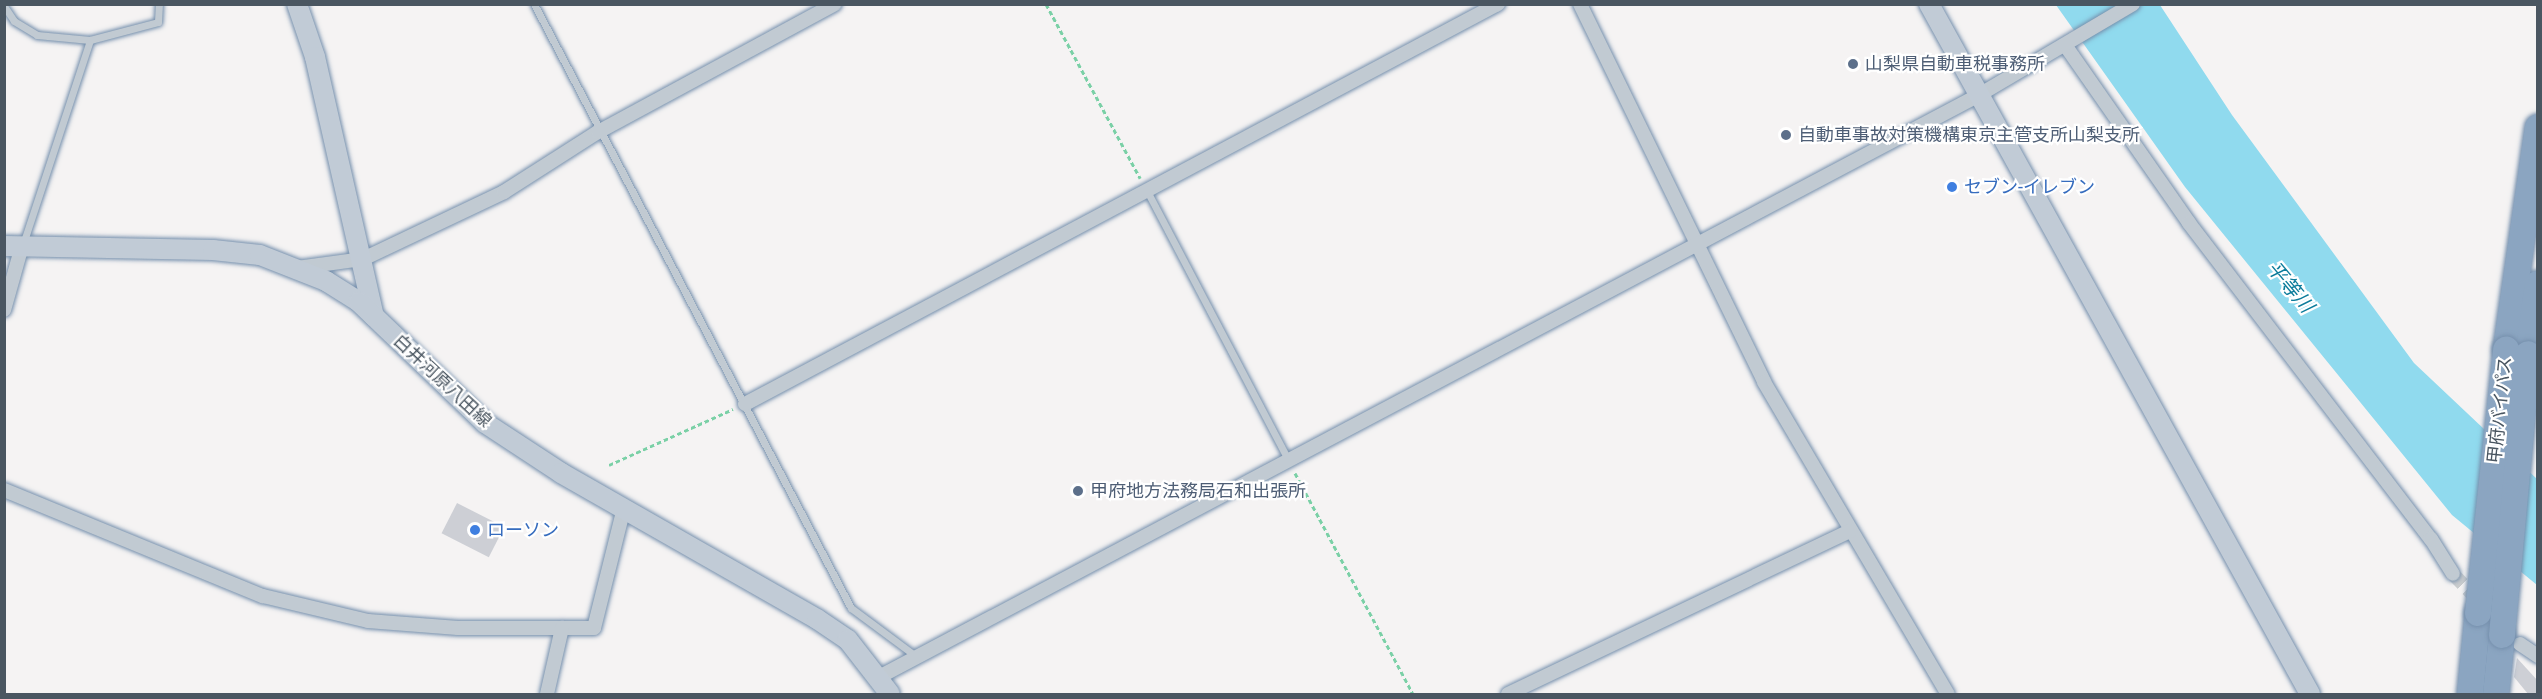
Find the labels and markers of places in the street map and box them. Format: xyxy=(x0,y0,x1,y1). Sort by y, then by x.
place label: 山梨県自動車税事務所 xyxy=(1865,53,2045,75)
marker: 山梨県自動車税事務所 xyxy=(1846,57,1860,71)
place label: 自動車事故対策機構東京主管支所山梨支所 xyxy=(1798,124,2140,146)
marker: 自動車事故対策機構東京主管支所山梨支所 xyxy=(1779,128,1793,142)
place label: セブン-イレブン xyxy=(1964,176,2095,198)
marker: セブン-イレブン xyxy=(1945,180,1959,194)
place label: 甲府地方法務局石和出張所 xyxy=(1090,480,1306,502)
marker: 甲府地方法務局石和出張所 xyxy=(1071,484,1085,498)
place label: ローソン xyxy=(487,519,559,541)
marker: ローソン xyxy=(468,523,482,537)

